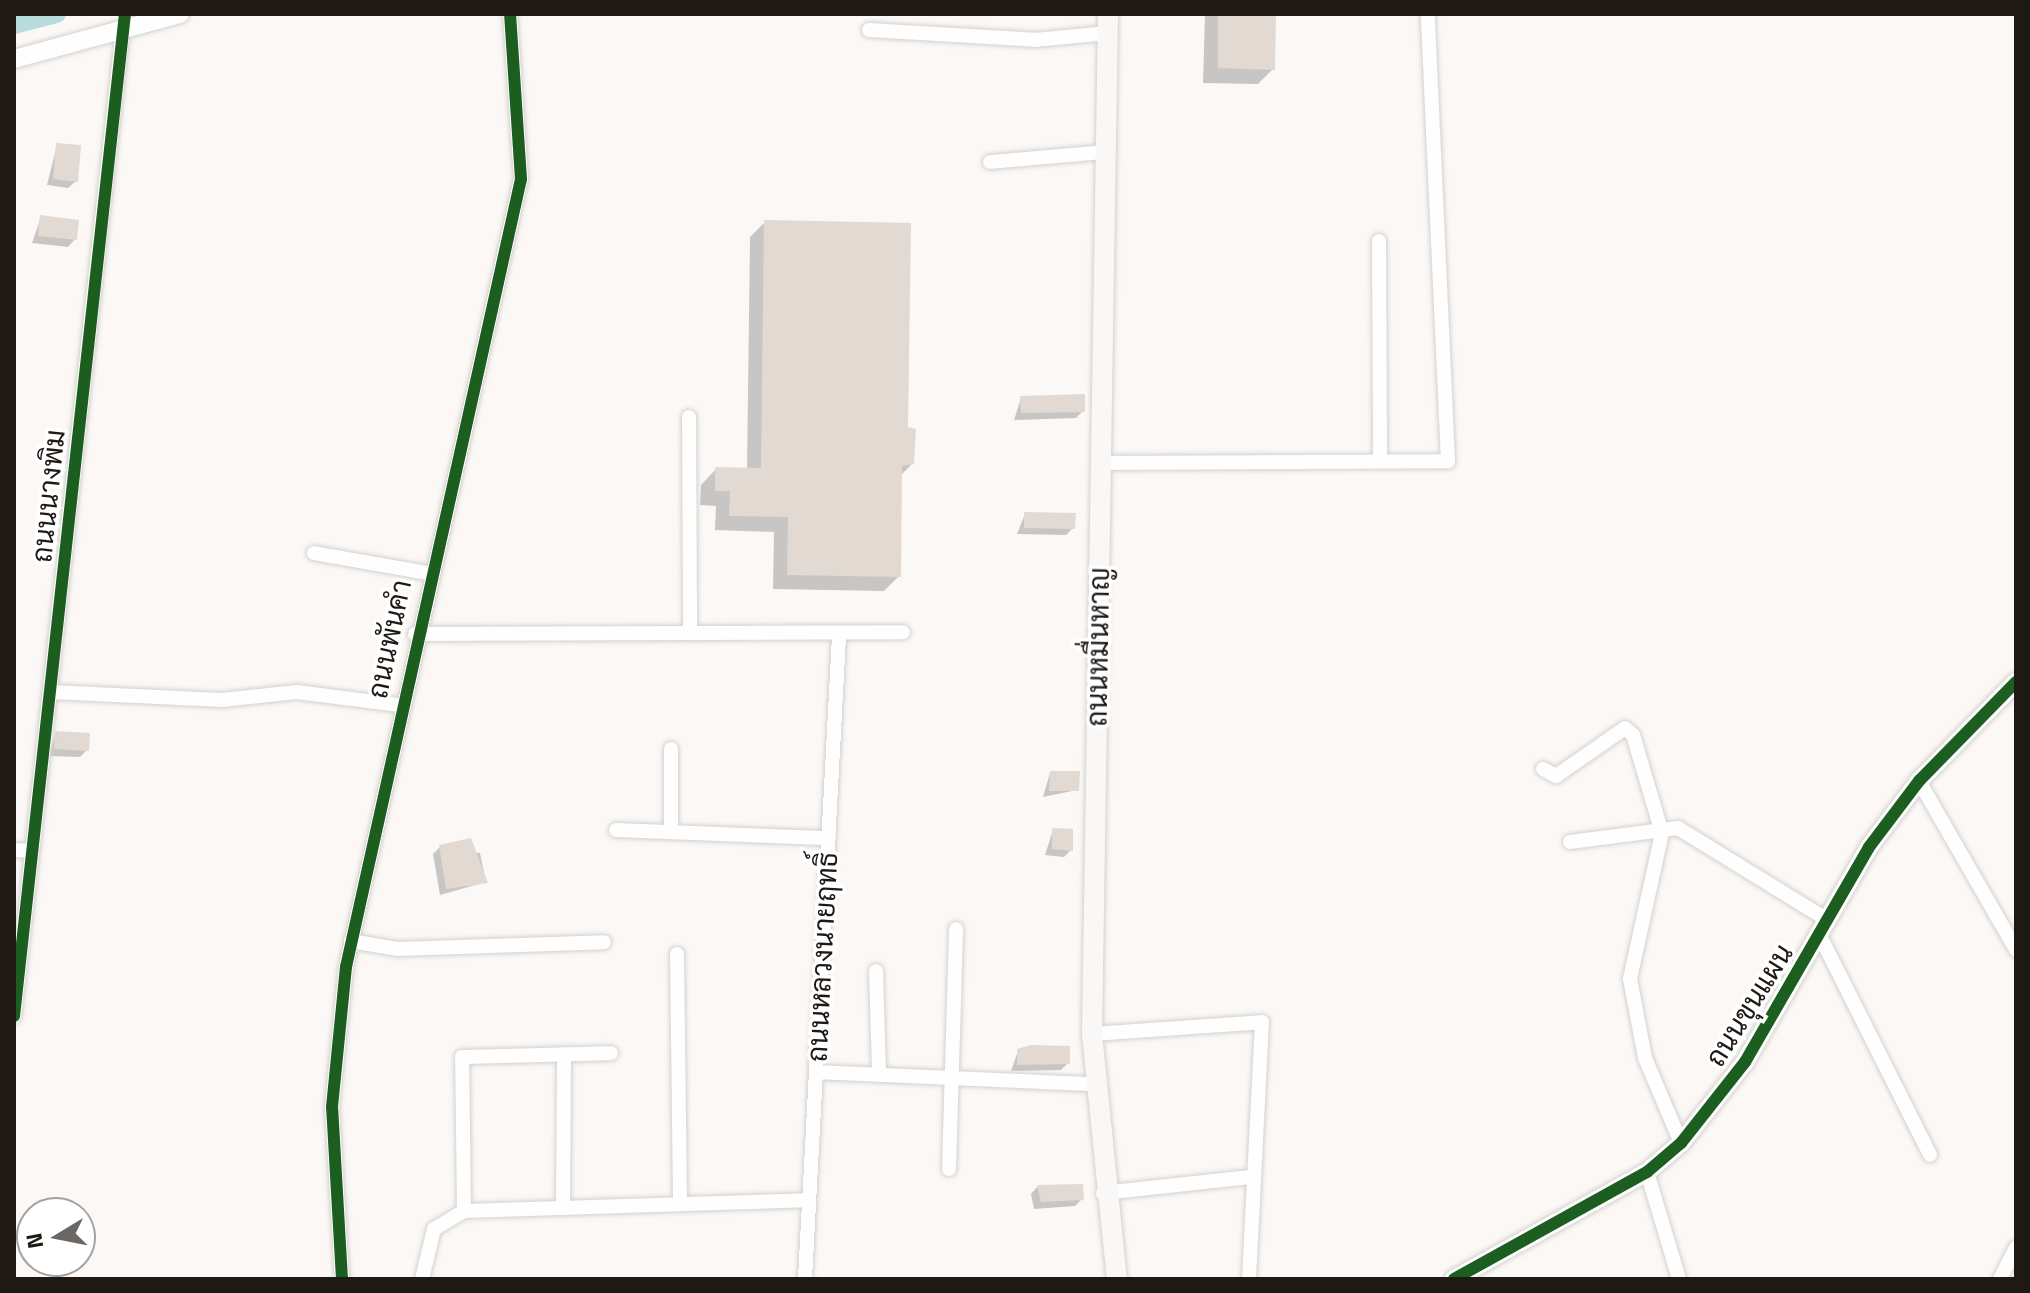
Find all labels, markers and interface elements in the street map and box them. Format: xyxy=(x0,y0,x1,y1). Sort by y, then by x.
street label: ถนนนางพิม xyxy=(24,428,72,564)
street label: ถนนหมื่นหาญ xyxy=(1080,567,1116,727)
street label: ถนนพันคำ xyxy=(360,577,418,701)
street label: ถนนหลวงนายฤทธิ์ xyxy=(800,851,844,1063)
street label: ถนนขุนแผน xyxy=(1698,938,1800,1072)
north arrow xyxy=(16,1197,96,1277)
text: N xyxy=(16,1230,52,1251)

